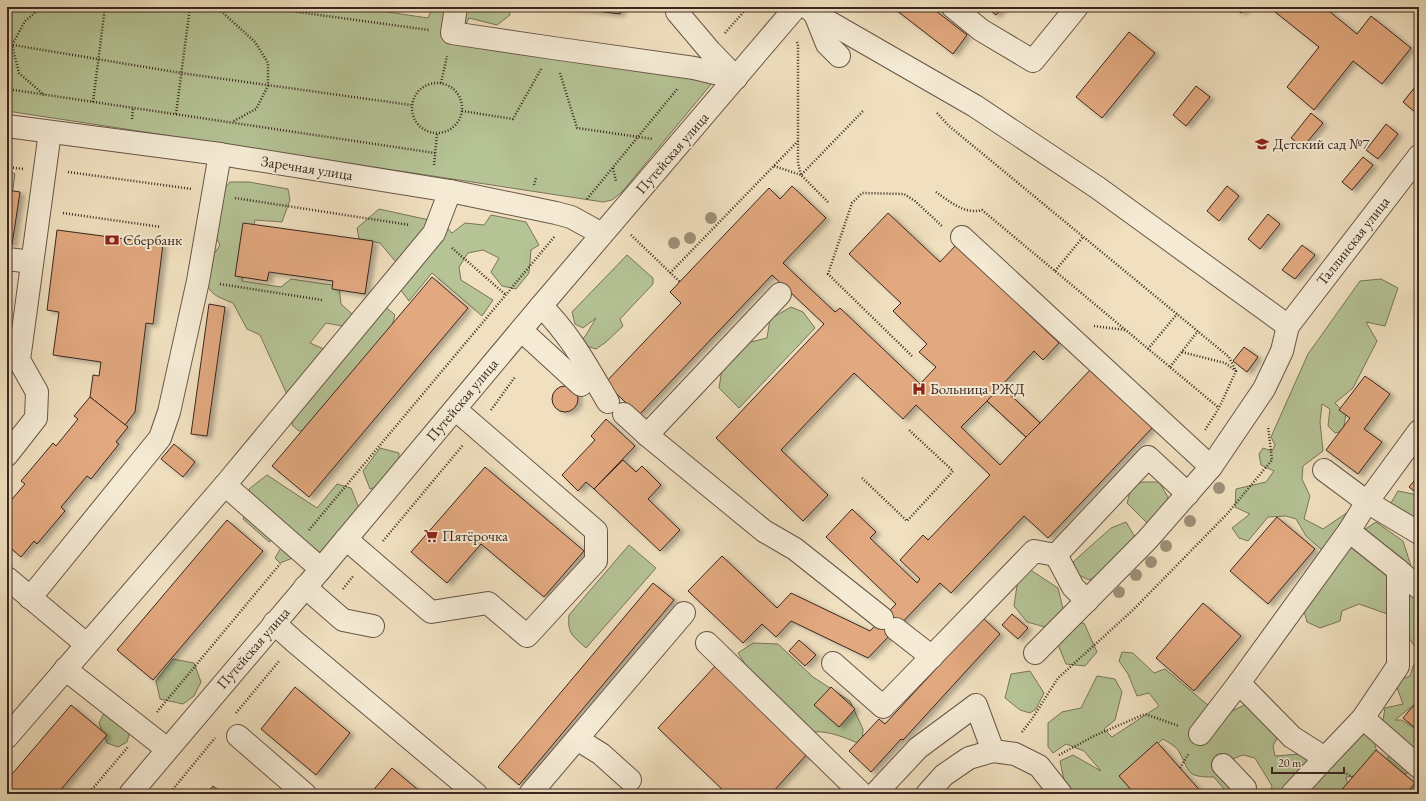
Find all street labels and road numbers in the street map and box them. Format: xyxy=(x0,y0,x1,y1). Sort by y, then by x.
street label: Путейская улица xyxy=(631,108,712,198)
street label: Заречная улица xyxy=(260,151,354,184)
street label: Таллинская улица xyxy=(1312,192,1393,289)
street label: Путейская улица xyxy=(421,354,502,445)
street label: Путейская улица xyxy=(212,603,293,693)

